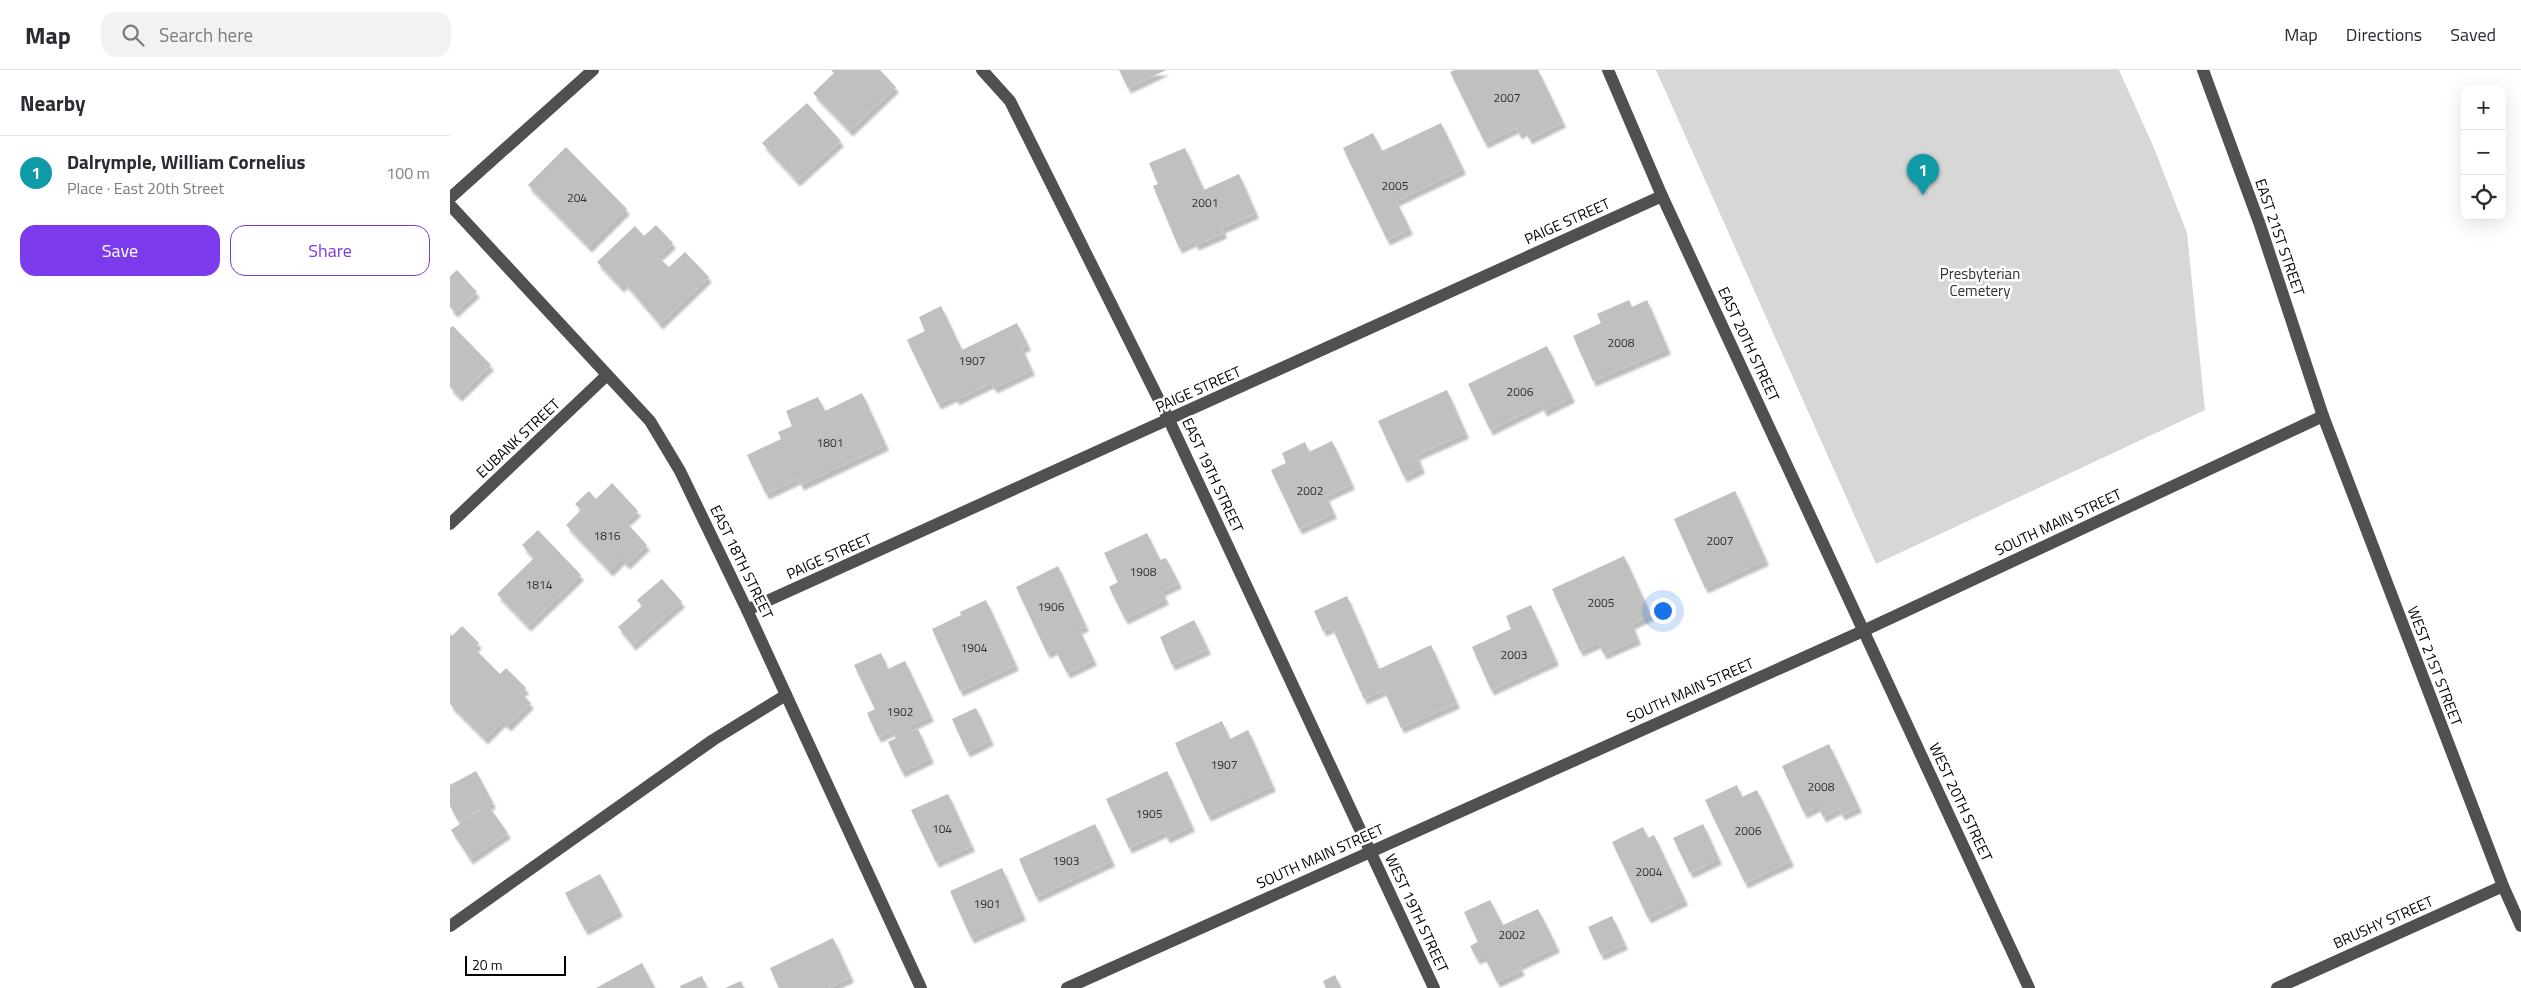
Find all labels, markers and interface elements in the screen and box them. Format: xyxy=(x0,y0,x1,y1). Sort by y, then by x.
search box xyxy=(101,12,451,57)
text: Map xyxy=(25,17,71,53)
text: Search here xyxy=(159,20,253,49)
icon: search xyxy=(119,21,147,49)
text: Map xyxy=(2284,21,2318,48)
text: Directions xyxy=(2346,21,2422,48)
text: Saved xyxy=(2450,21,2496,48)
map controls xyxy=(2461,85,2506,220)
button: + xyxy=(2461,85,2506,130)
text: Nearby xyxy=(20,87,85,119)
house number: 2007 xyxy=(1494,88,1520,107)
button: − xyxy=(2461,130,2506,175)
text: Dalrymple, William Cornelius xyxy=(67,147,305,176)
pin: 1 xyxy=(1907,154,1939,195)
text: 1 xyxy=(32,161,40,185)
text: 100 m xyxy=(386,161,430,185)
street label: EAST 21ST STREET xyxy=(2249,175,2311,299)
button: locate xyxy=(2461,175,2506,220)
text: Place · East 20th Street xyxy=(67,176,224,200)
house number: 2005 xyxy=(1382,176,1409,195)
house number: 204 xyxy=(567,188,587,207)
street label: PAIGE STREET xyxy=(1520,192,1614,250)
house number: 2001 xyxy=(1192,193,1218,212)
button: Save xyxy=(20,225,220,276)
button: Share xyxy=(230,225,430,276)
park label: Presbyterian Cemetery xyxy=(1940,262,2020,302)
street label: EAST 20TH STREET xyxy=(1712,283,1786,405)
house number: 2008 xyxy=(1608,333,1635,352)
house number: 1907 xyxy=(959,351,985,370)
street label: PAIGE STREET xyxy=(1151,360,1245,418)
house number: 2006 xyxy=(1507,382,1534,401)
street label: EUBANK STREET xyxy=(471,393,565,483)
street label: EAST 19TH STREET xyxy=(1176,414,1250,536)
house number: 1801 xyxy=(817,433,843,452)
house number: 2002 xyxy=(1297,481,1323,500)
street label: SOUTH MAIN STREET xyxy=(1991,482,2125,561)
street label: EAST 18TH STREET xyxy=(704,501,780,623)
house number: 1816 xyxy=(594,526,621,545)
street label: PAIGE STREET xyxy=(782,527,876,585)
house number: 2007 xyxy=(1707,531,1733,550)
house number: 1908 xyxy=(1130,562,1157,581)
house number: 1814 xyxy=(526,575,553,594)
house number: 2005 xyxy=(1588,593,1615,612)
house number: 1906 xyxy=(1038,597,1065,616)
your location xyxy=(1650,598,1676,624)
street label: WEST 21ST STREET xyxy=(2402,603,2468,729)
house number: 1904 xyxy=(961,638,988,657)
house number: 2003 xyxy=(1501,645,1527,664)
street label: SOUTH MAIN STREET xyxy=(1623,652,1758,728)
house number: 1902 xyxy=(887,702,913,721)
street label: WEST 20TH STREET xyxy=(1923,739,1999,865)
house number: 1907 xyxy=(1211,755,1237,774)
house number: 2008 xyxy=(1808,777,1835,796)
house number: 1905 xyxy=(1136,804,1163,823)
street label: SOUTH MAIN STREET xyxy=(1253,818,1388,894)
house number: 104 xyxy=(932,819,952,838)
house number: 2006 xyxy=(1735,821,1762,840)
street label: WEST 19TH STREET xyxy=(1379,850,1455,976)
house number: 1903 xyxy=(1053,851,1079,870)
house number: 2004 xyxy=(1636,862,1663,881)
street label: BRUSHY STREET xyxy=(2329,890,2437,954)
house number: 1901 xyxy=(974,894,1000,913)
house number: 2002 xyxy=(1499,925,1525,944)
scale bar xyxy=(465,953,566,976)
text: 20 m xyxy=(472,954,502,975)

